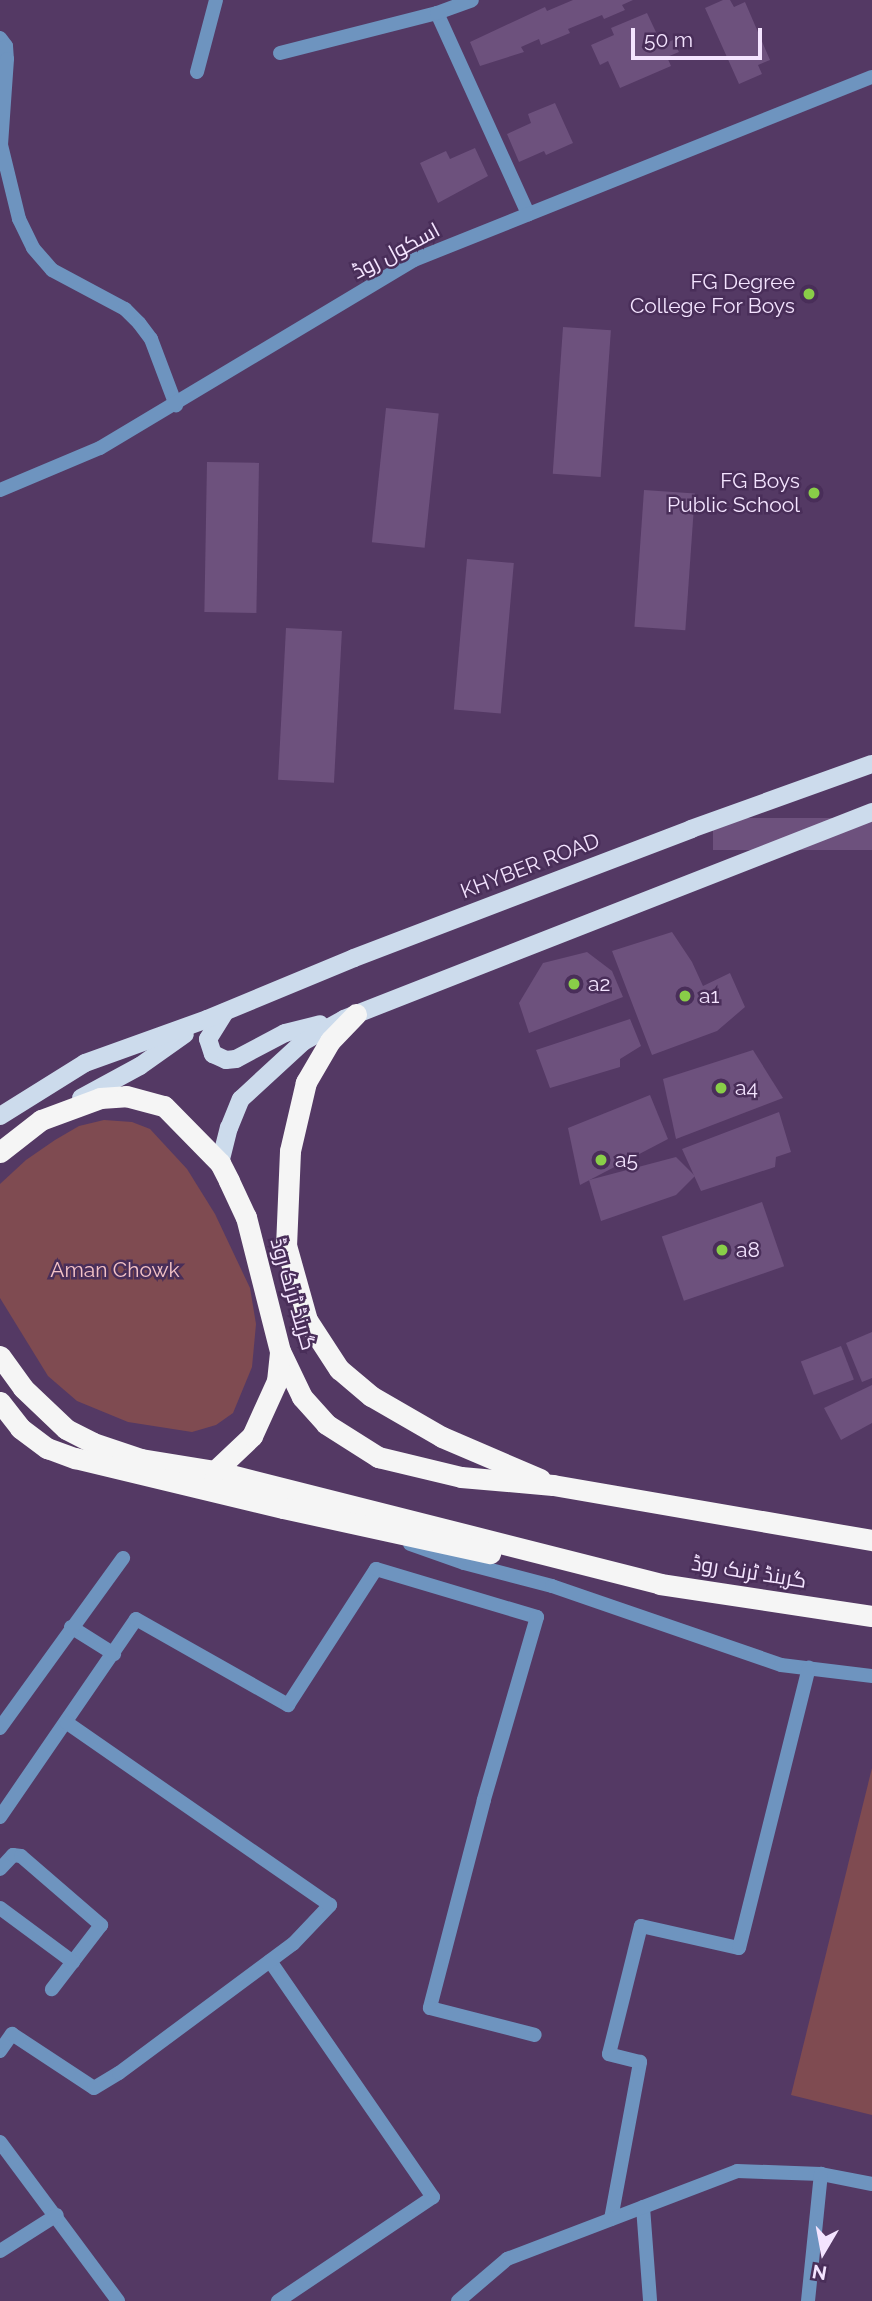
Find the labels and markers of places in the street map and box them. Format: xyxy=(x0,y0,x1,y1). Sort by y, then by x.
place label: FG Degree College For Boys xyxy=(629,269,795,319)
marker: FG Degree College For Boys xyxy=(801,286,817,302)
place label: FG Boys Public School xyxy=(667,468,800,518)
marker: FG Boys Public School xyxy=(806,485,822,501)
place label: a2 xyxy=(588,971,610,997)
marker: a2 xyxy=(566,976,582,992)
place label: a1 xyxy=(699,983,719,1009)
marker: a1 xyxy=(677,988,693,1004)
place label: a4 xyxy=(735,1075,758,1101)
marker: a4 xyxy=(713,1080,729,1096)
place label: a5 xyxy=(615,1147,638,1173)
marker: a5 xyxy=(593,1152,609,1168)
place label: a8 xyxy=(736,1237,760,1263)
marker: a8 xyxy=(714,1242,730,1258)

